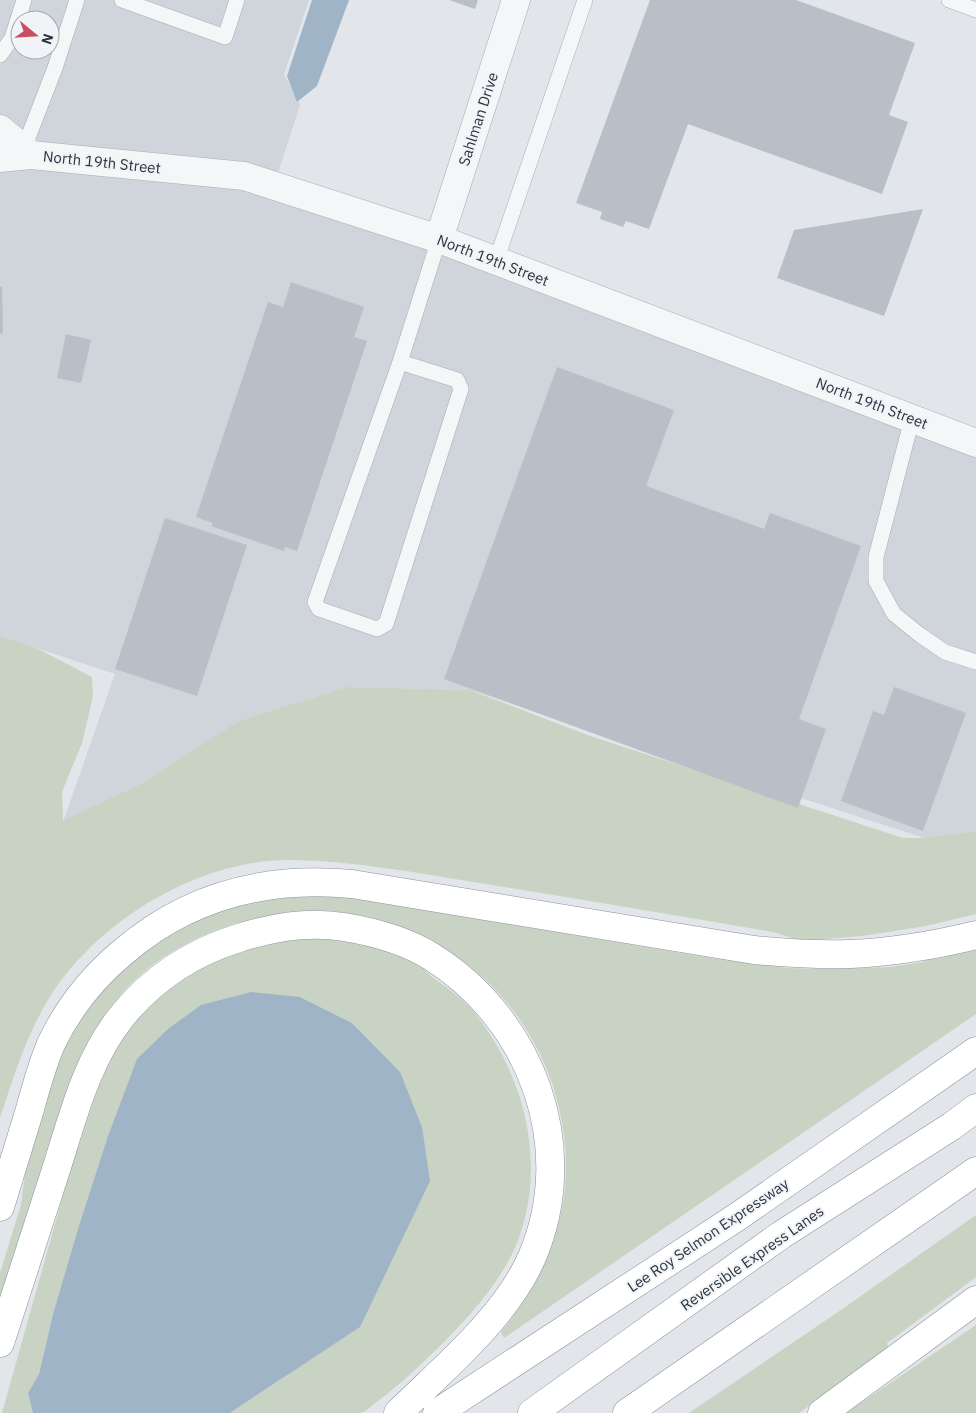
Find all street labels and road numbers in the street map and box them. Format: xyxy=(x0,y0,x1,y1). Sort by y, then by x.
street label: Sahlman Drive xyxy=(454,70,502,168)
street label: North 19th Street xyxy=(42,146,162,178)
street label: North 19th Street xyxy=(434,230,552,290)
street label: North 19th Street xyxy=(813,373,931,433)
street label: Lee Roy Selmon Expressway xyxy=(624,1174,793,1296)
street label: Reversible Express Lanes xyxy=(677,1201,827,1315)

